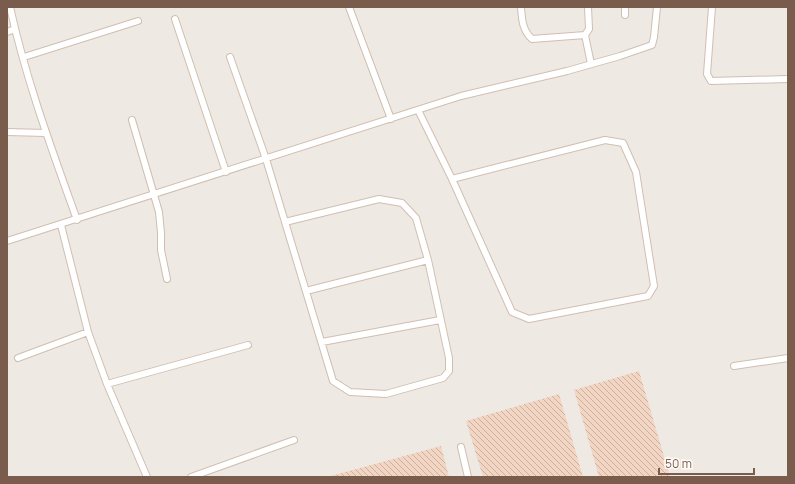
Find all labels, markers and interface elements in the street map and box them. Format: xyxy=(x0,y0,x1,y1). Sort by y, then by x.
scale bar xyxy=(659,450,754,476)
text: 50 m xyxy=(665,455,692,472)

